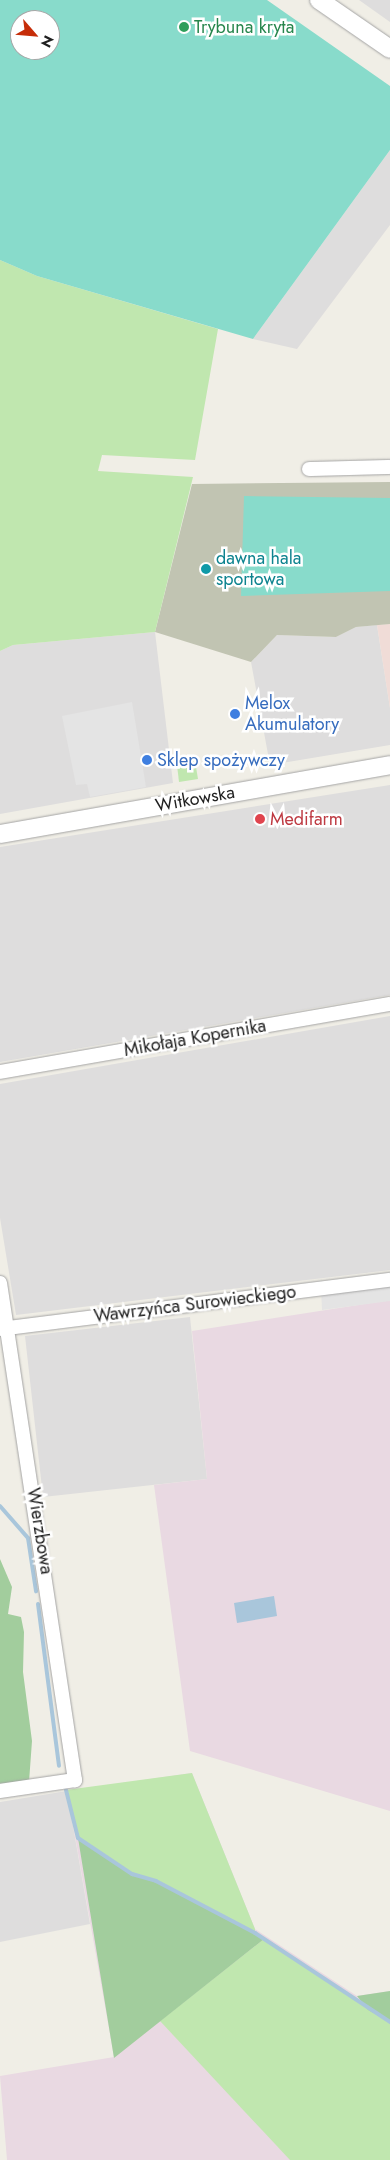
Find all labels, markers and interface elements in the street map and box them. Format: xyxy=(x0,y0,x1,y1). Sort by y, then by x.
north arrow xyxy=(10,10,60,60)
place label: Trybuna kryta xyxy=(194,16,294,38)
marker: Trybuna kryta xyxy=(178,21,190,33)
text: N xyxy=(36,32,59,51)
place label: dawna hala sportowa xyxy=(216,548,301,590)
marker: dawna hala sportowa xyxy=(200,563,212,575)
place label: Melox Akumulatory xyxy=(245,693,339,736)
marker: Melox Akumulatory xyxy=(229,708,241,720)
place label: Sklep spożywczy xyxy=(157,749,285,771)
marker: Sklep spożywczy xyxy=(141,754,153,766)
street label: Witkowska xyxy=(154,781,236,817)
place label: Medifarm xyxy=(270,808,343,830)
marker: Medifarm xyxy=(254,813,266,825)
street label: Mikołaja Kopernika xyxy=(122,1015,268,1061)
street label: Wawrzyńca Surowieckiego xyxy=(93,1281,297,1327)
street label: Wierzbowa xyxy=(22,1486,58,1576)

